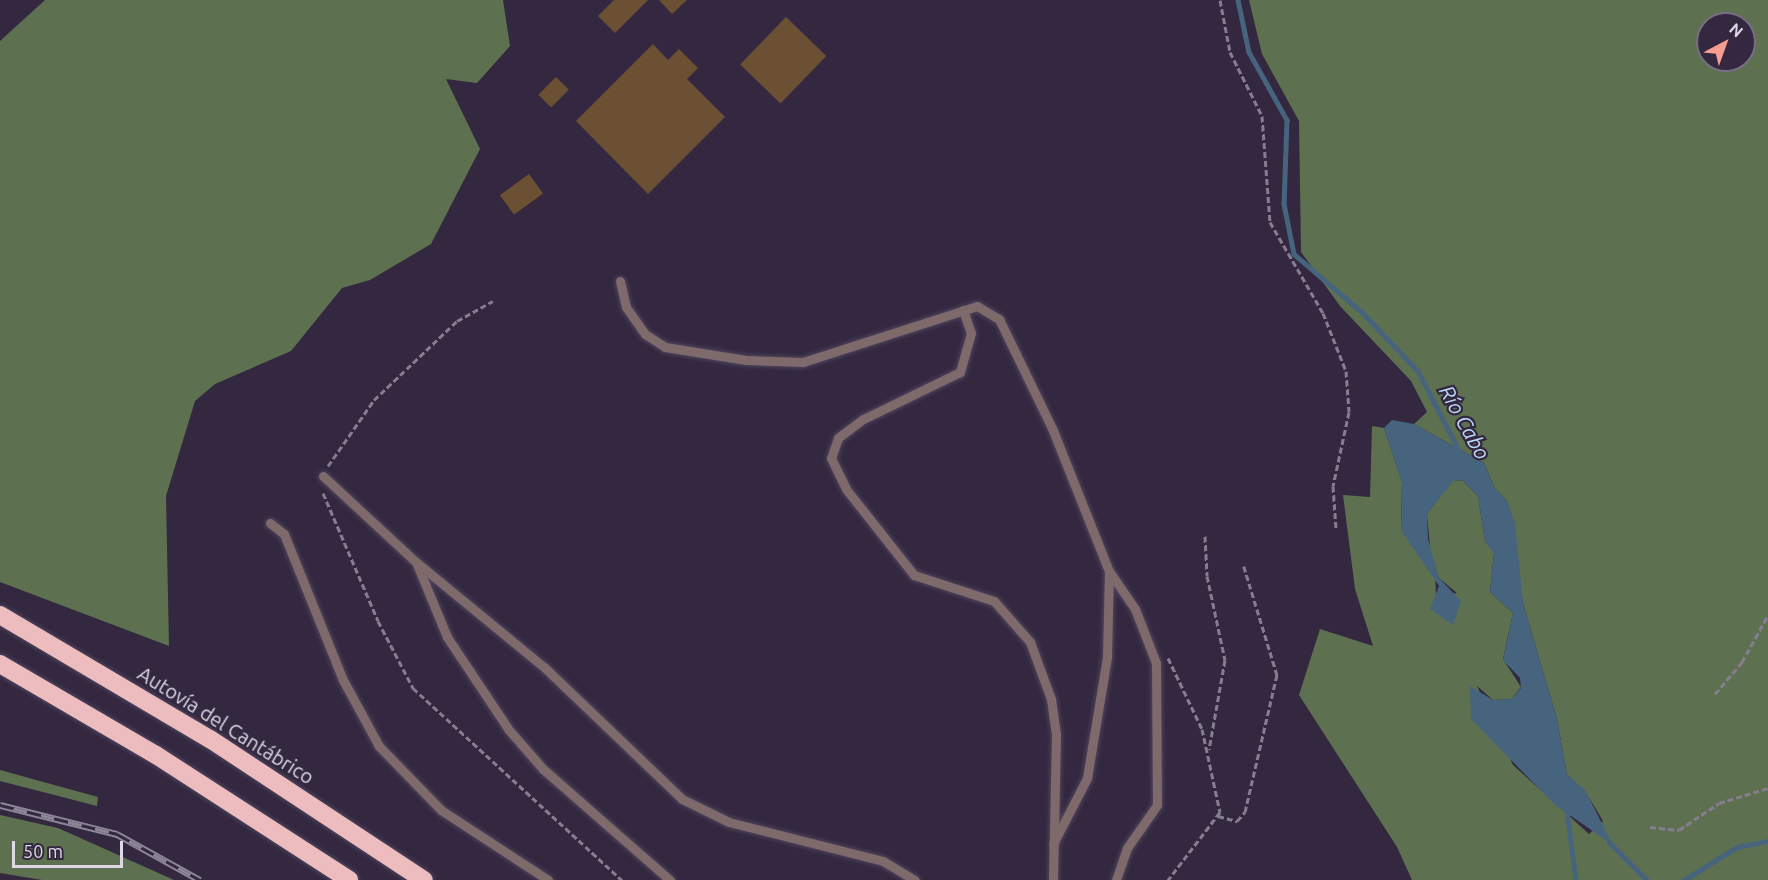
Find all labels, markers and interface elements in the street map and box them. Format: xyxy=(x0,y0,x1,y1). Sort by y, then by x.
north arrow xyxy=(1696,12,1756,72)
text: N xyxy=(1726,19,1747,41)
water label: Río Cabo xyxy=(1434,380,1496,464)
street label: Autovía del Cantábrico xyxy=(134,661,318,789)
scale bar xyxy=(15,829,126,867)
text: 50 m xyxy=(23,841,63,861)

